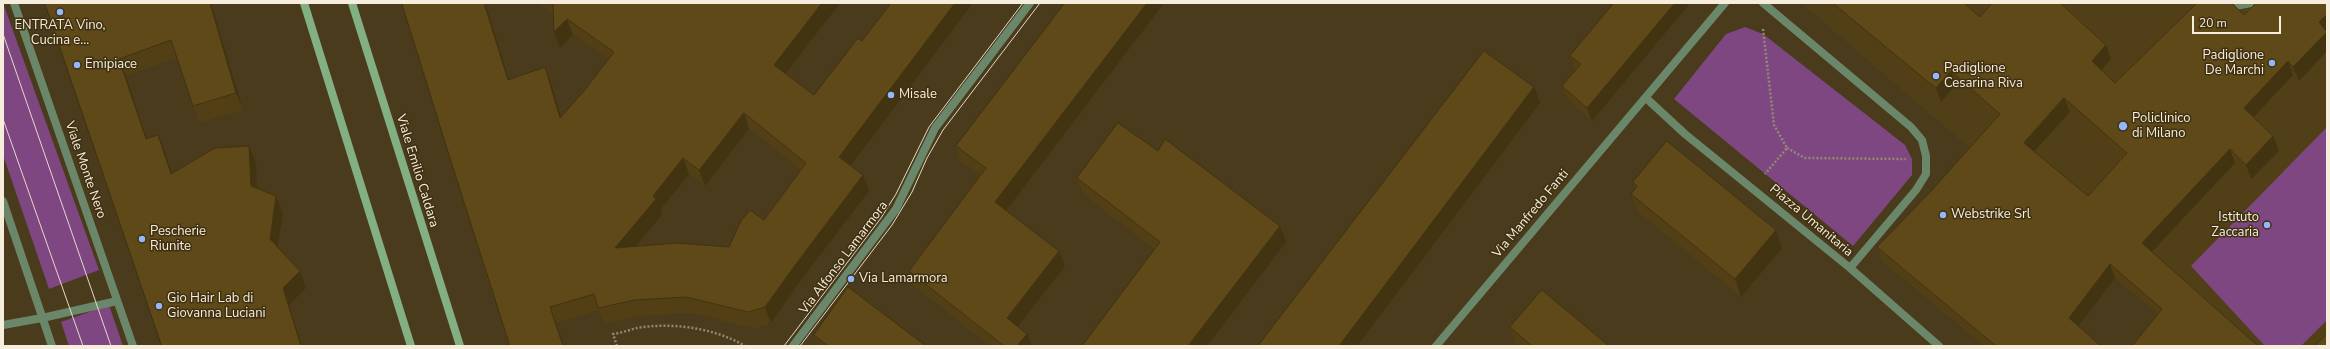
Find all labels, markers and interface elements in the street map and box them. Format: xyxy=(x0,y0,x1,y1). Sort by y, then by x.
marker: ENTRATA Vino, Cucina e... xyxy=(55,7,65,17)
scale bar xyxy=(2194,8,2283,34)
text: 20 m xyxy=(2199,15,2227,31)
place label: ENTRATA Vino, Cucina e... xyxy=(15,18,105,49)
place label: Padiglione De Marchi xyxy=(2203,48,2264,79)
place label: Emipiace xyxy=(85,57,137,73)
marker: Padiglione De Marchi xyxy=(2267,58,2277,68)
marker: Emipiace xyxy=(72,60,82,70)
place label: Padiglione Cesarina Riva xyxy=(1944,61,2023,92)
marker: Padiglione Cesarina Riva xyxy=(1931,71,1941,81)
place label: Misale xyxy=(899,87,937,103)
marker: Misale xyxy=(886,90,896,100)
place label: Policlinico di Milano xyxy=(2132,111,2190,142)
street label: Viale Emilio Caldara xyxy=(392,113,442,229)
street label: Viale Monte Nero xyxy=(61,119,109,221)
marker: Policlinico di Milano xyxy=(2117,120,2129,132)
street label: Via Manfredo Fanti xyxy=(1490,167,1572,261)
street label: Piazza Umanitaria xyxy=(1766,182,1856,260)
street label: Via Alfonso Lamarmora xyxy=(796,198,892,318)
place label: Webstrike Srl xyxy=(1951,207,2031,223)
marker: Webstrike Srl xyxy=(1938,210,1948,220)
place label: Istituto Zaccaria xyxy=(2211,210,2259,241)
marker: Istituto Zaccaria xyxy=(2262,220,2272,230)
place label: Pescherie Riunite xyxy=(150,224,206,255)
marker: Pescherie Riunite xyxy=(137,234,147,244)
place label: Via Lamarmora xyxy=(859,271,948,287)
marker: Via Lamarmora xyxy=(846,274,856,284)
place label: Gio Hair Lab di Giovanna Luciani xyxy=(167,291,266,322)
marker: Gio Hair Lab di Giovanna Luciani xyxy=(154,301,164,311)

